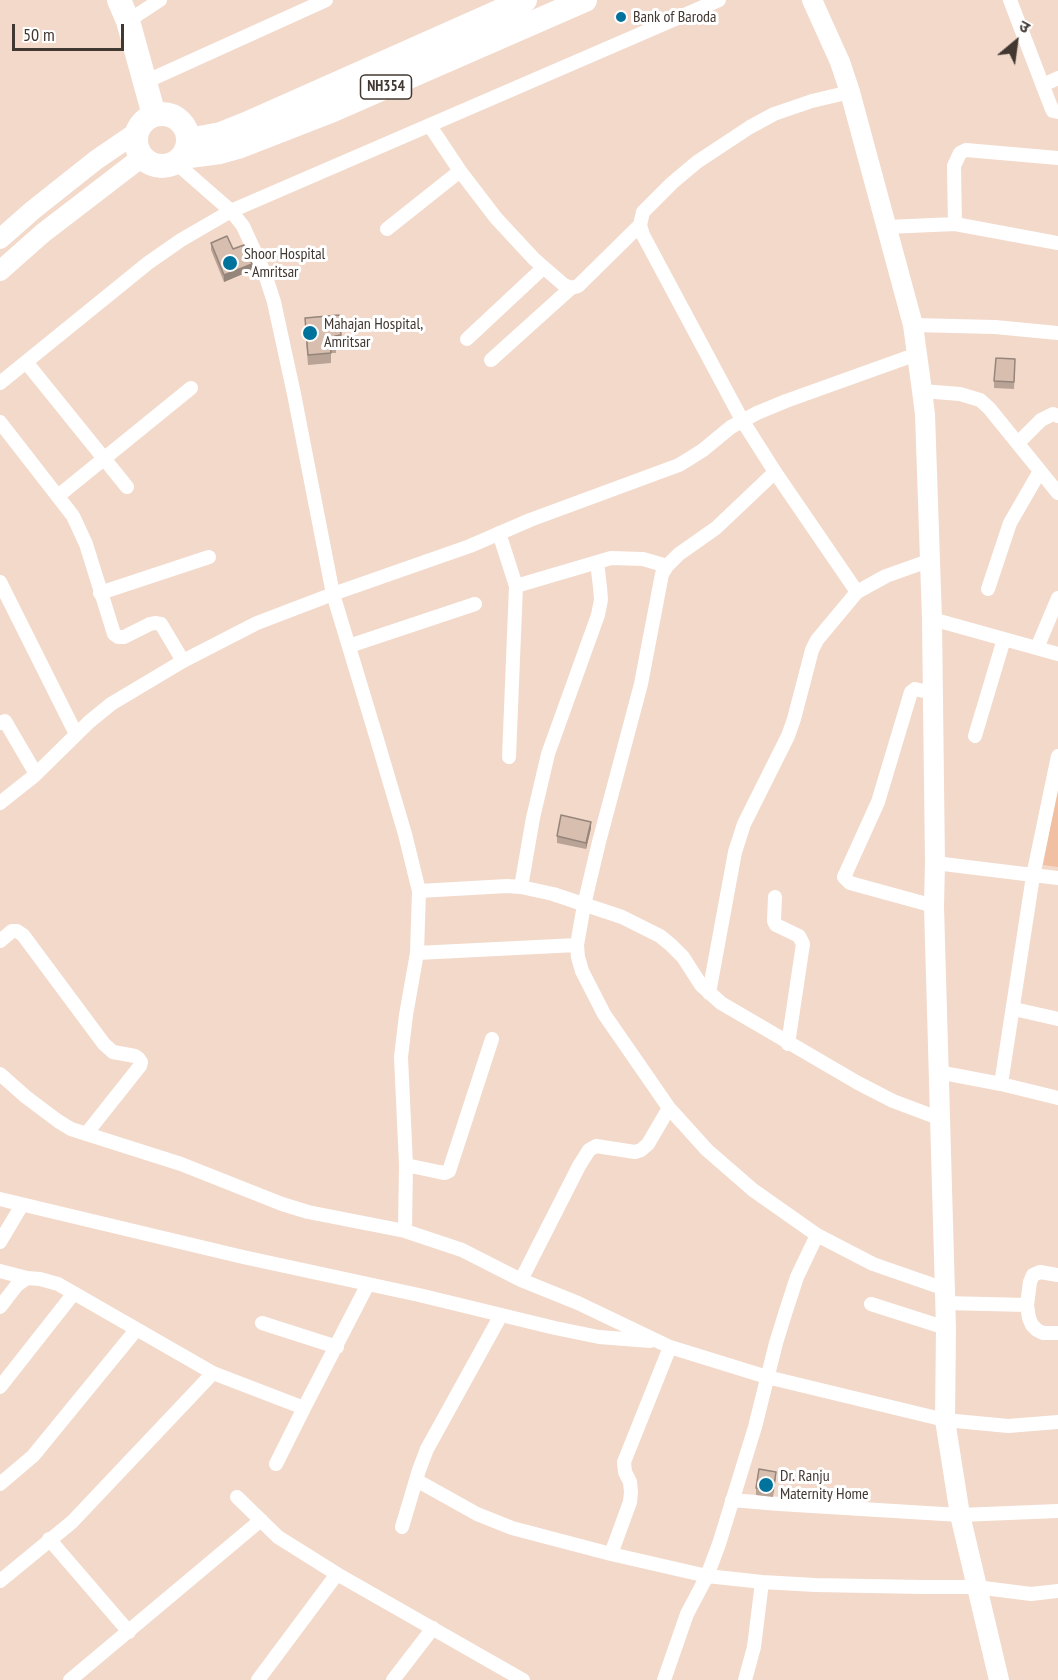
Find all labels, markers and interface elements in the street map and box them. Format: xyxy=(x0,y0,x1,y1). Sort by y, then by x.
place label: Bank of Baroda xyxy=(633,7,716,27)
marker: Bank of Baroda xyxy=(614,10,628,24)
scale bar xyxy=(15,12,128,50)
north arrow xyxy=(986,12,1046,72)
text: उ xyxy=(1016,15,1034,37)
text: 50 m xyxy=(23,23,55,46)
road number: NH354 xyxy=(360,75,412,99)
place label: Shoor Hospital - Amritsar xyxy=(244,244,325,282)
marker: Shoor Hospital - Amritsar xyxy=(221,254,239,272)
place label: Mahajan Hospital, Amritsar xyxy=(324,314,423,352)
marker: Mahajan Hospital, Amritsar xyxy=(301,324,319,342)
place label: Dr. Ranju Maternity Home xyxy=(780,1466,869,1504)
marker: Dr. Ranju Maternity Home xyxy=(757,1476,775,1494)

